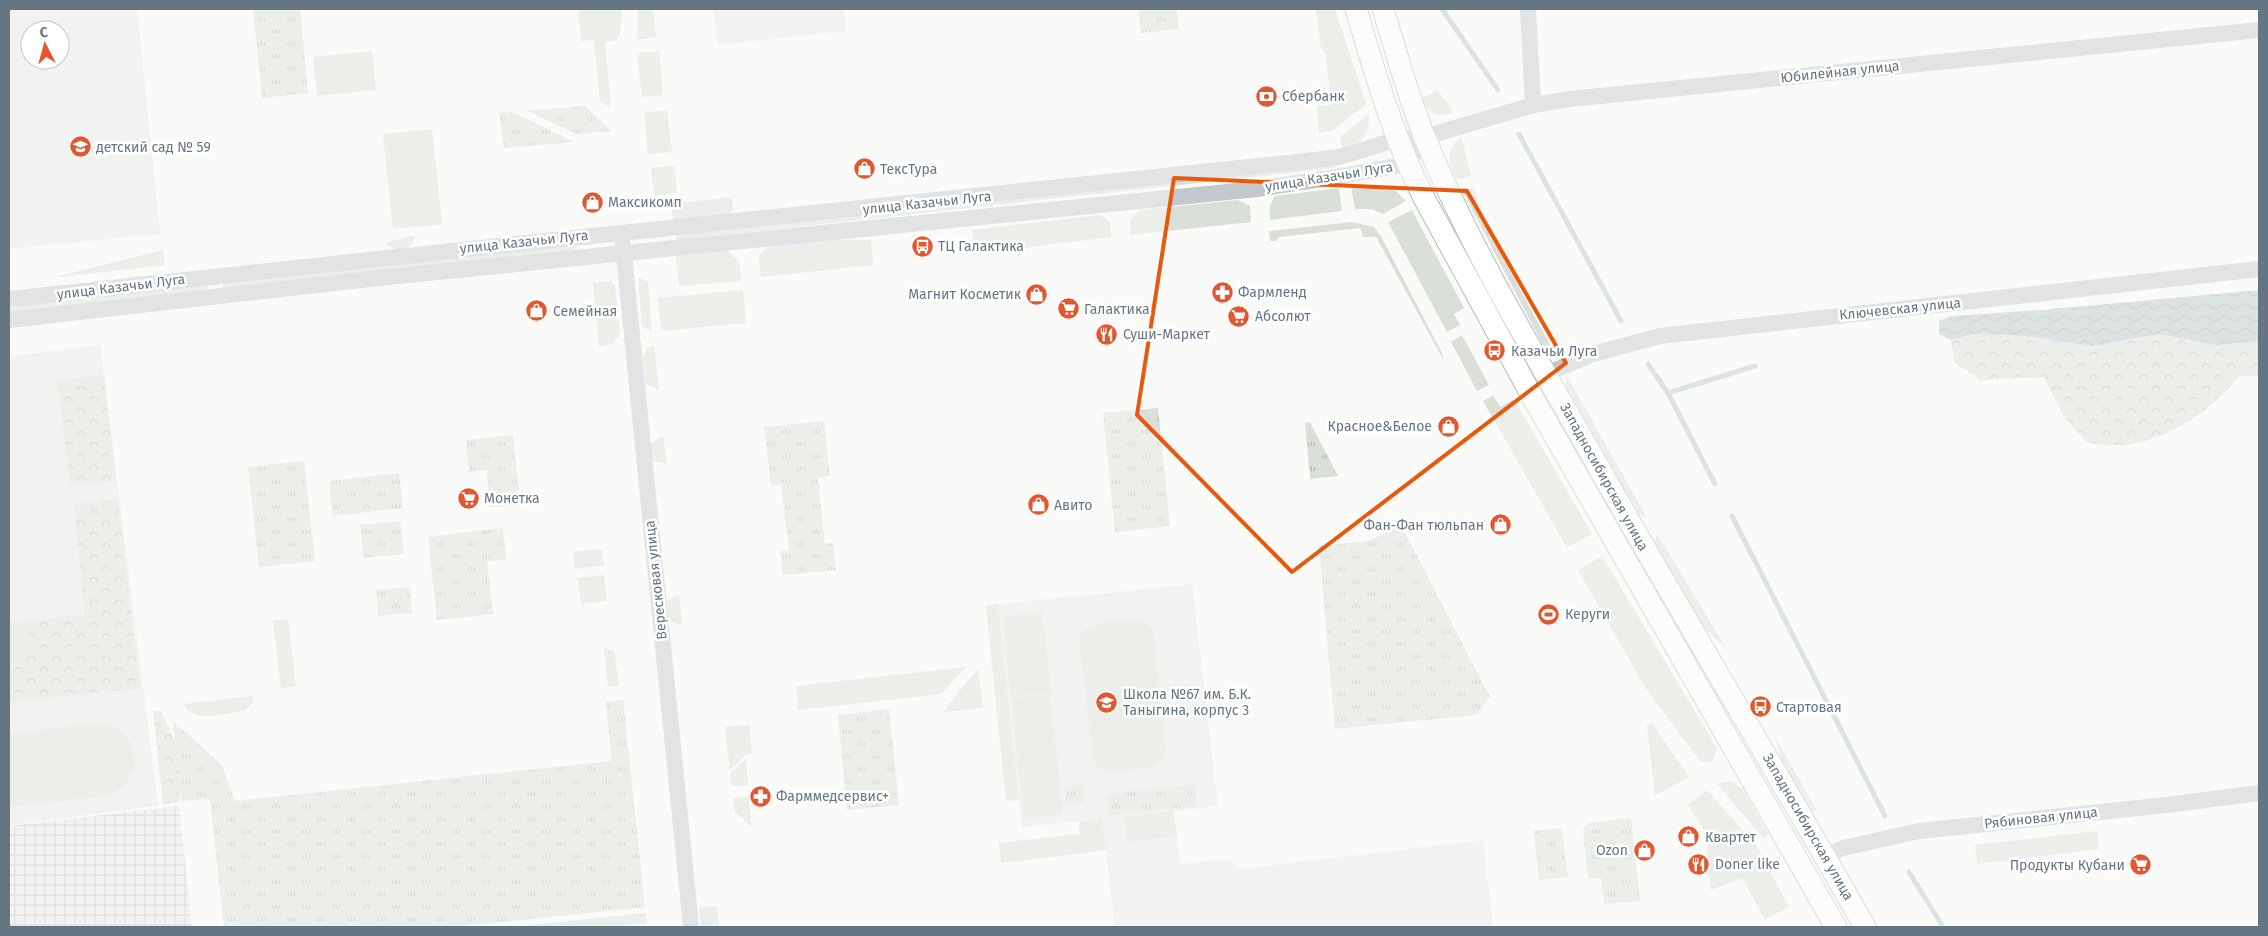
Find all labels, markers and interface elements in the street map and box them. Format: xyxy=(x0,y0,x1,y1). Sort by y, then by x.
north arrow xyxy=(20,20,70,70)
text: С xyxy=(39,24,49,41)
street label: Юбилейная улица xyxy=(1780,57,1900,87)
bank icon: Сбербанк xyxy=(1254,84,1278,108)
place label: Сбербанк xyxy=(1282,88,1346,105)
school or university icon: детский сад № 59 xyxy=(68,135,92,159)
place label: детский сад № 59 xyxy=(96,139,211,156)
shop icon: ТексТура xyxy=(852,157,876,181)
street label: улица Казачьи Луга xyxy=(1264,158,1394,196)
place label: ТексТура xyxy=(880,161,937,178)
street label: улица Казачьи Луга xyxy=(862,188,992,218)
shop icon: Максикомп xyxy=(580,190,604,214)
place label: Максикомп xyxy=(608,194,682,211)
street label: улица Казачьи Луга xyxy=(459,227,589,257)
bus stop icon: ТЦ Галактика xyxy=(910,234,934,258)
place label: ТЦ Галактика xyxy=(938,238,1024,255)
street label: улица Казачьи Луга xyxy=(56,271,186,303)
pharmacy icon: Фармленд xyxy=(1210,280,1234,304)
shop icon: Магнит Косметик xyxy=(1025,282,1049,306)
place label: Фармленд xyxy=(1238,284,1307,301)
place label: Магнит Косметик xyxy=(908,286,1022,303)
street label: Ключевская улица xyxy=(1838,294,1962,324)
supermarket icon: Галактика xyxy=(1056,297,1080,321)
shop icon: Семейная xyxy=(525,299,549,323)
place label: Галактика xyxy=(1084,301,1150,318)
place label: Семейная xyxy=(553,303,617,320)
supermarket icon: Абсолют xyxy=(1227,304,1251,328)
place label: Абсолют xyxy=(1255,308,1311,325)
restaurant icon: Суши-Маркет xyxy=(1095,322,1119,346)
place label: Суши-Маркет xyxy=(1123,326,1210,343)
bus stop icon: Казачьи Луга xyxy=(1483,339,1507,363)
place label: Казачьи Луга xyxy=(1511,343,1597,360)
street label: Западносибирская улица xyxy=(1556,400,1652,554)
shop icon: Красное&Белое xyxy=(1436,414,1460,438)
place label: Красное&Белое xyxy=(1327,418,1432,435)
supermarket icon: Монетка xyxy=(456,486,480,510)
place label: Монетка xyxy=(484,490,540,507)
shop icon: Авито xyxy=(1026,493,1050,517)
place label: Авито xyxy=(1054,497,1092,514)
shop icon: Фан-Фан тюльпан xyxy=(1488,513,1512,537)
place label: Фан-Фан тюльпан xyxy=(1364,517,1484,534)
street label: Вересковая улица xyxy=(641,519,671,641)
sports icon: Керуги xyxy=(1537,602,1561,626)
place label: Керуги xyxy=(1565,606,1610,623)
place label: Школа №67 им. Б.К. Таныгина, корпус 3 xyxy=(1123,686,1251,719)
school or university icon: Школа №67 им. Б.К. Таныгина, корпус 3 xyxy=(1095,690,1119,714)
bus stop icon: Стартовая xyxy=(1748,695,1772,719)
place label: Стартовая xyxy=(1776,699,1842,716)
street label: Западносибирская улица xyxy=(1759,751,1857,903)
pharmacy icon: Фарммедсервис+ xyxy=(748,784,772,808)
place label: Фарммедсервис+ xyxy=(776,788,889,805)
street label: Рябиновая улица xyxy=(1983,804,2099,832)
shop icon: Квартет xyxy=(1677,825,1701,849)
place label: Квартет xyxy=(1705,829,1757,846)
shop icon: Ozon xyxy=(1632,838,1656,862)
place label: Ozon xyxy=(1596,842,1628,859)
restaurant icon: Doner like xyxy=(1687,852,1711,876)
supermarket icon: Продукты Кубани xyxy=(2129,853,2153,877)
place label: Doner like xyxy=(1715,856,1780,873)
place label: Продукты Кубани xyxy=(2010,857,2125,874)

